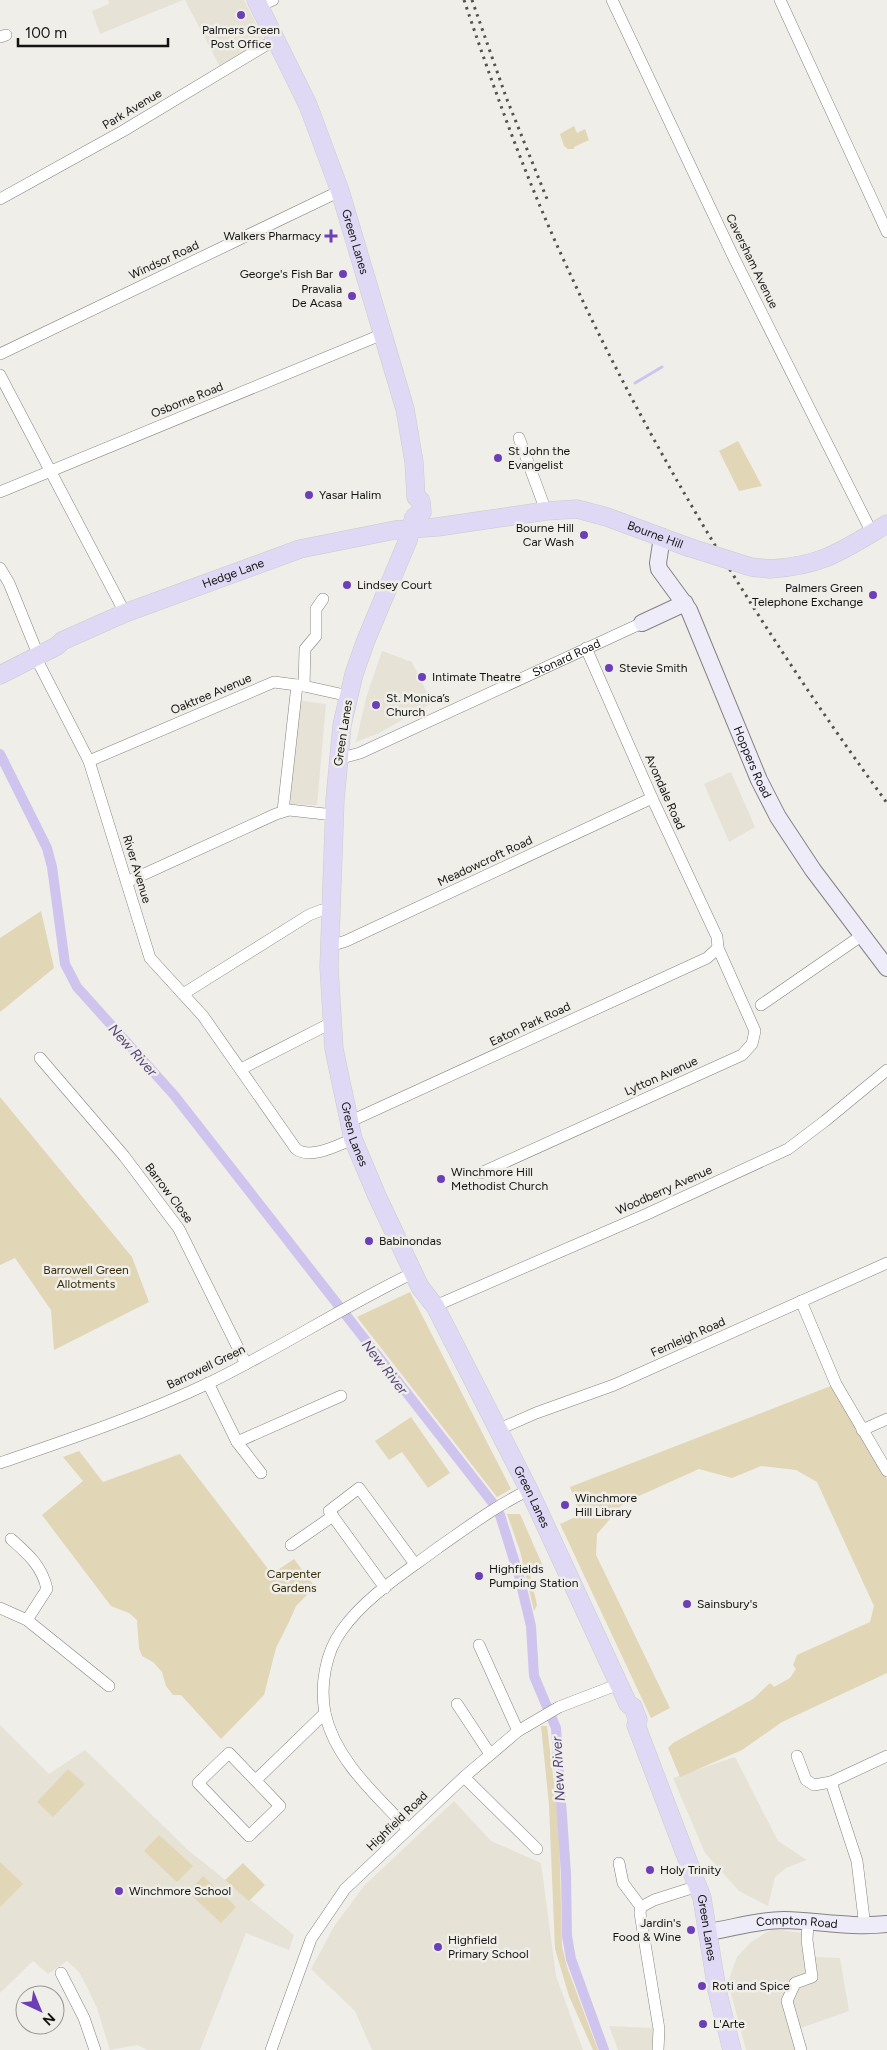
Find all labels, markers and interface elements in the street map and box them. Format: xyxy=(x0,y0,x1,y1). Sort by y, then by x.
marker: Palmers Green Post Office xyxy=(235,9,247,21)
scale bar xyxy=(18,15,168,47)
place label: Palmers Green Post Office xyxy=(202,23,280,51)
text: 100 m xyxy=(25,24,67,42)
street label: Park Avenue xyxy=(100,86,164,132)
street label: Green Lanes xyxy=(339,208,372,276)
street label: Caversham Avenue xyxy=(723,211,781,311)
place label: Walkers Pharmacy xyxy=(224,229,322,243)
marker: Walkers Pharmacy xyxy=(325,230,337,242)
street label: Windsor Road xyxy=(127,238,201,282)
place label: George's Fish Bar xyxy=(240,267,333,281)
marker: George's Fish Bar xyxy=(337,268,349,280)
place label: Pravalia De Acasa xyxy=(292,282,342,310)
marker: Pravalia De Acasa xyxy=(346,290,358,302)
street label: Osborne Road xyxy=(149,379,225,421)
place label: St John the Evangelist xyxy=(508,444,571,472)
marker: St John the Evangelist xyxy=(492,452,504,464)
place label: Yasar Halim xyxy=(319,488,381,502)
marker: Yasar Halim xyxy=(303,489,315,501)
street label: Bourne Hill xyxy=(625,518,685,552)
place label: Bourne Hill Car Wash xyxy=(516,521,574,549)
marker: Bourne Hill Car Wash xyxy=(578,529,590,541)
street label: Hedge Lane xyxy=(200,556,266,591)
place label: Lindsey Court xyxy=(357,578,432,592)
marker: Lindsey Court xyxy=(341,579,353,591)
place label: Palmers Green Telephone Exchange xyxy=(752,581,863,609)
marker: Palmers Green Telephone Exchange xyxy=(867,589,879,601)
street label: Stonard Road xyxy=(530,636,603,680)
place label: Stevie Smith xyxy=(619,661,688,675)
marker: Stevie Smith xyxy=(603,662,615,674)
street label: Oaktree Avenue xyxy=(168,670,254,717)
place label: Intimate Theatre xyxy=(432,670,521,684)
marker: Intimate Theatre xyxy=(416,671,428,683)
place label: St. Monica’s Church xyxy=(386,691,450,719)
street label: Green Lanes xyxy=(331,698,355,767)
marker: St. Monica’s Church xyxy=(370,699,382,711)
street label: Hoppers Road xyxy=(731,724,774,801)
street label: Avondale Road xyxy=(642,752,688,832)
street label: River Avenue xyxy=(120,833,154,905)
street label: Meadowcroft Road xyxy=(435,833,535,889)
street label: Eaton Park Road xyxy=(487,999,573,1049)
water label: New River xyxy=(105,1021,161,1081)
street label: Lytton Avenue xyxy=(622,1053,700,1098)
street label: Green Lanes xyxy=(338,1100,371,1169)
street label: Barrow Close xyxy=(142,1160,196,1226)
street label: Woodberry Avenue xyxy=(614,1162,715,1217)
place label: Winchmore Hill Methodist Church xyxy=(451,1165,548,1193)
marker: Winchmore Hill Methodist Church xyxy=(435,1173,447,1185)
place label: Babinondas xyxy=(379,1234,442,1248)
marker: Babinondas xyxy=(363,1235,375,1247)
park label: Barrowell Green Allotments xyxy=(43,1263,129,1291)
street label: Fernleigh Road xyxy=(649,1314,727,1360)
water label: New River xyxy=(358,1337,412,1399)
street label: Barrowell Green xyxy=(165,1342,248,1392)
street label: Green Lanes xyxy=(511,1463,553,1530)
place label: Winchmore Hill Library xyxy=(575,1491,637,1519)
marker: Winchmore Hill Library xyxy=(559,1499,571,1511)
place label: Highfields Pumping Station xyxy=(489,1562,579,1590)
park label: Carpenter Gardens xyxy=(267,1567,321,1595)
marker: Highfields Pumping Station xyxy=(473,1570,485,1582)
place label: Sainsbury's xyxy=(697,1597,758,1611)
marker: Sainsbury's xyxy=(681,1598,693,1610)
water label: New River xyxy=(548,1735,569,1802)
street label: Highfield Road xyxy=(364,1788,430,1854)
place label: Holy Trinity xyxy=(660,1863,722,1877)
marker: Holy Trinity xyxy=(644,1864,656,1876)
place label: Winchmore School xyxy=(129,1884,231,1898)
marker: Winchmore School xyxy=(113,1885,125,1897)
street label: Green Lanes xyxy=(695,1894,719,1963)
street label: Compton Road xyxy=(755,1913,838,1931)
place label: Jardin's Food & Wine xyxy=(612,1916,681,1944)
marker: Jardin's Food & Wine xyxy=(685,1924,697,1936)
place label: Highfield Primary School xyxy=(448,1933,529,1961)
marker: Highfield Primary School xyxy=(432,1941,444,1953)
place label: Roti and Spice xyxy=(712,1979,790,1993)
marker: Roti and Spice xyxy=(696,1980,708,1992)
north arrow xyxy=(15,1985,65,2035)
text: N xyxy=(39,2009,58,2029)
place label: L'Arte xyxy=(713,2017,745,2031)
marker: L'Arte xyxy=(697,2018,709,2030)

